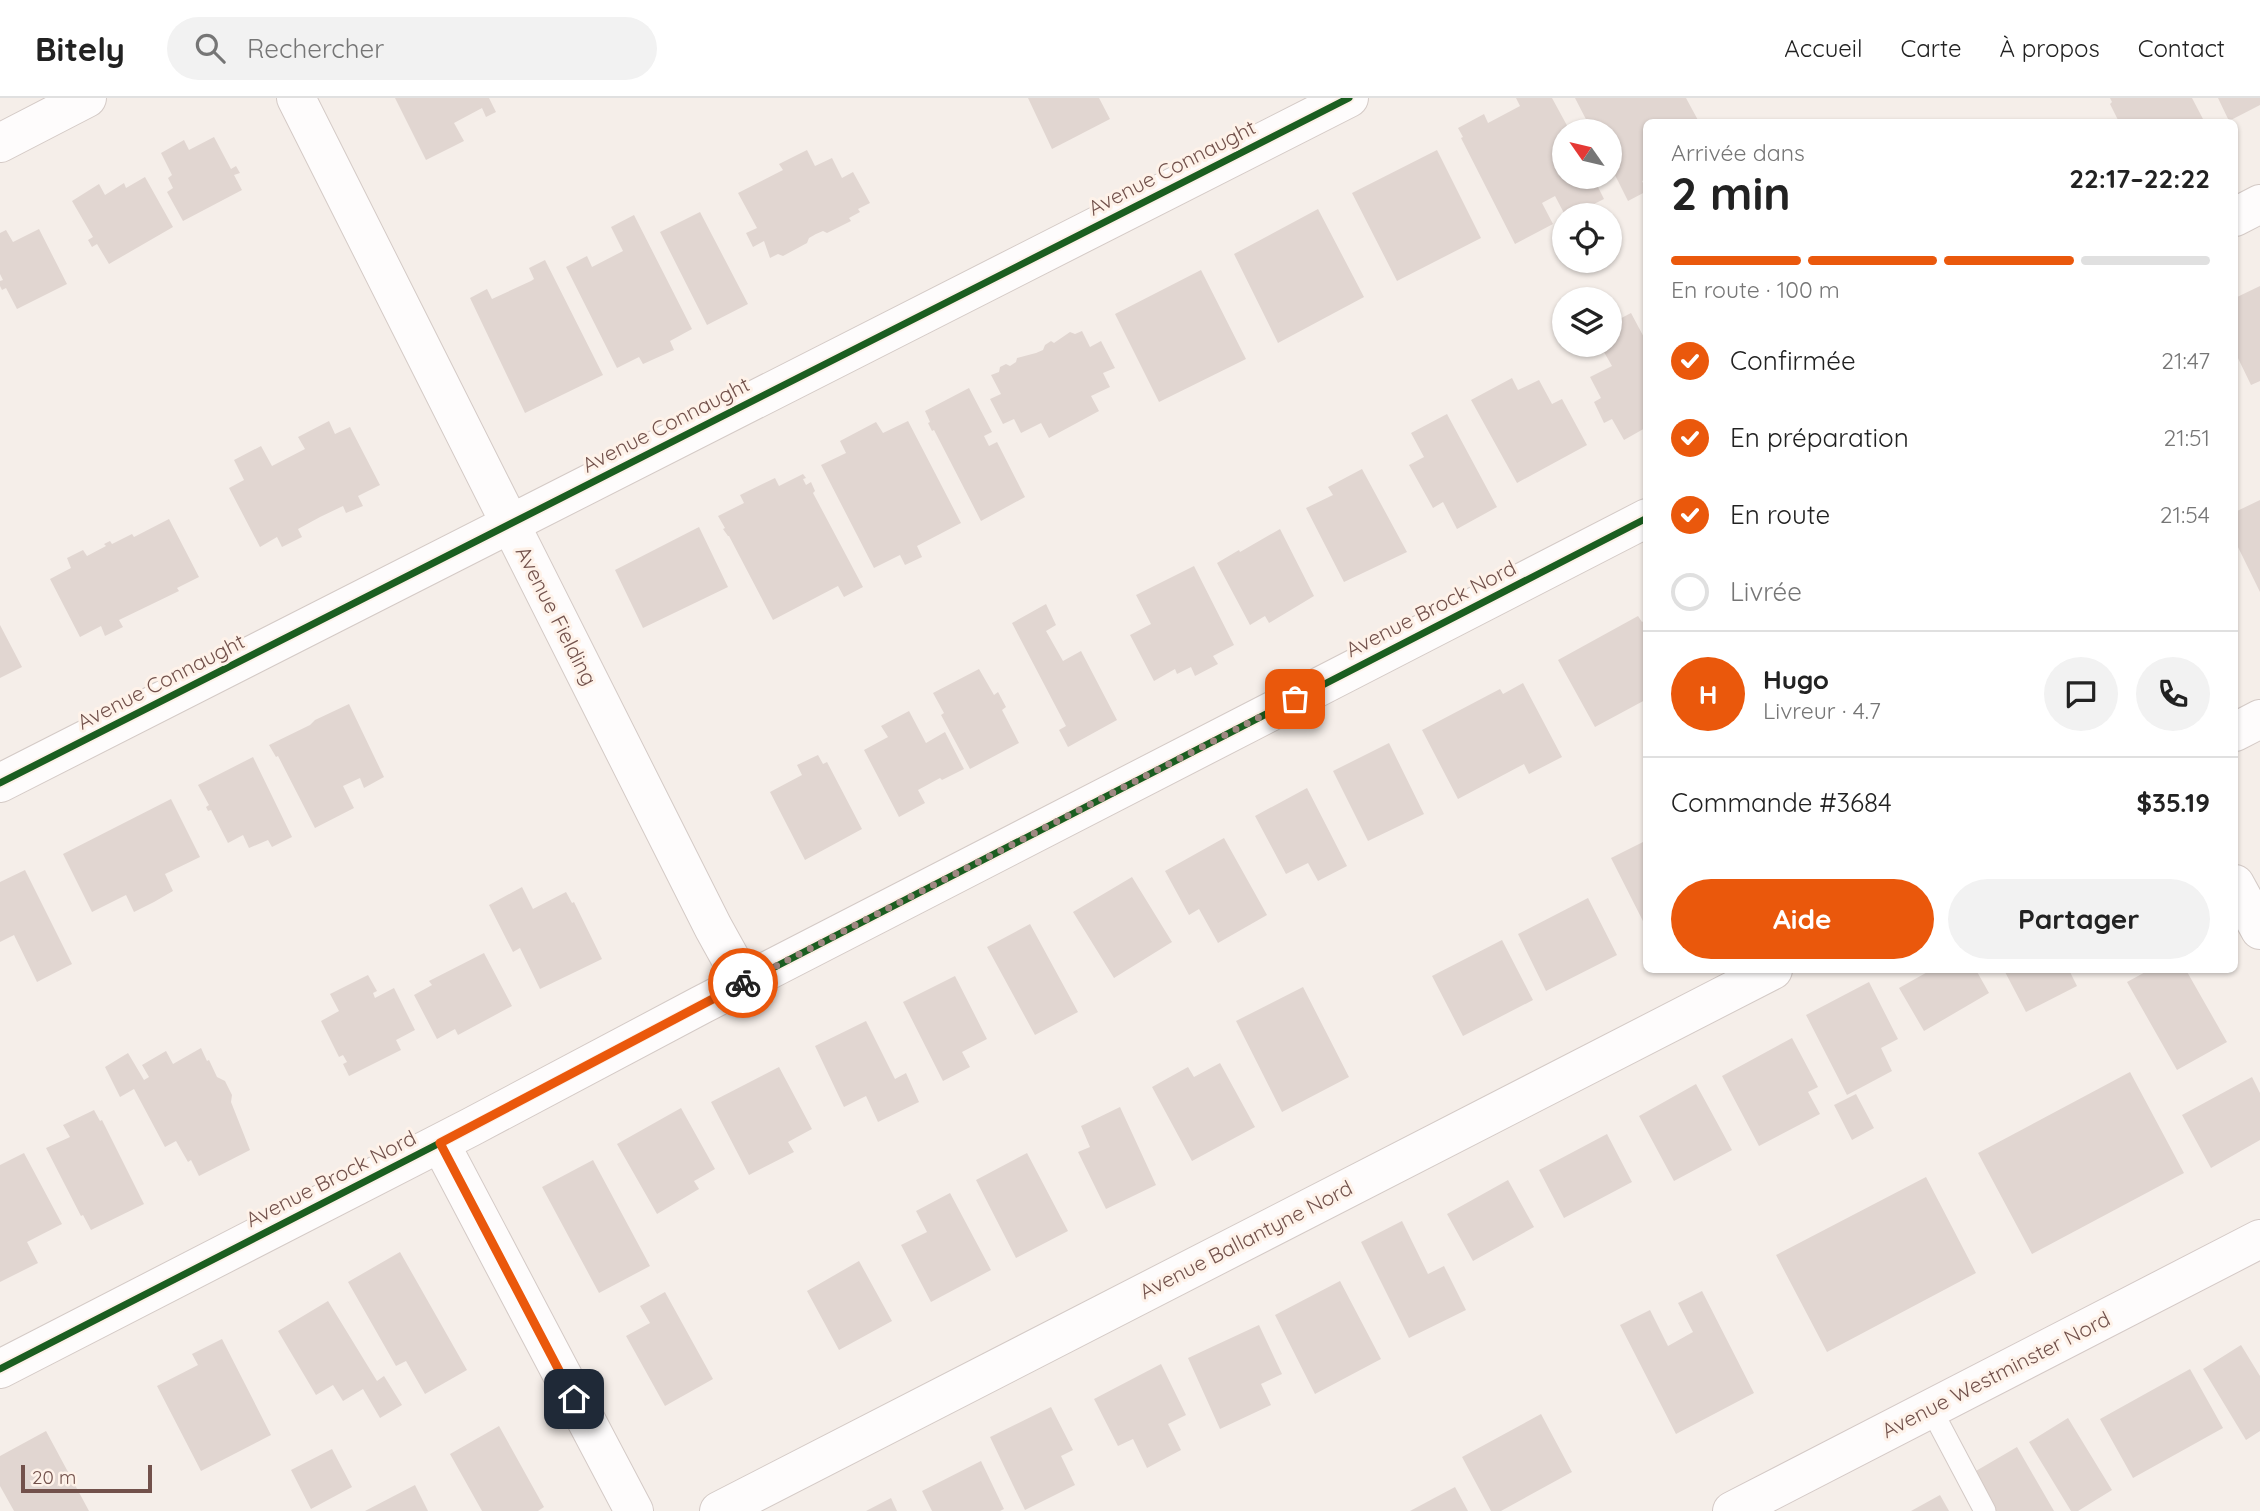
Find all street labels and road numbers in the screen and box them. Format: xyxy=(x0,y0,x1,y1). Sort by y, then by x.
street label: Avenue Connaught xyxy=(1083,114,1260,221)
street label: Avenue Connaught xyxy=(577,371,754,478)
street label: Avenue Fielding xyxy=(511,542,603,690)
street label: Avenue Brock Nord xyxy=(1341,554,1520,662)
street label: Avenue Connaught xyxy=(72,628,249,735)
street label: Avenue Brock Nord xyxy=(241,1124,420,1232)
street label: Avenue Ballantyne Nord xyxy=(1135,1174,1356,1304)
street label: Avenue Westminster Nord xyxy=(1877,1305,2114,1443)

